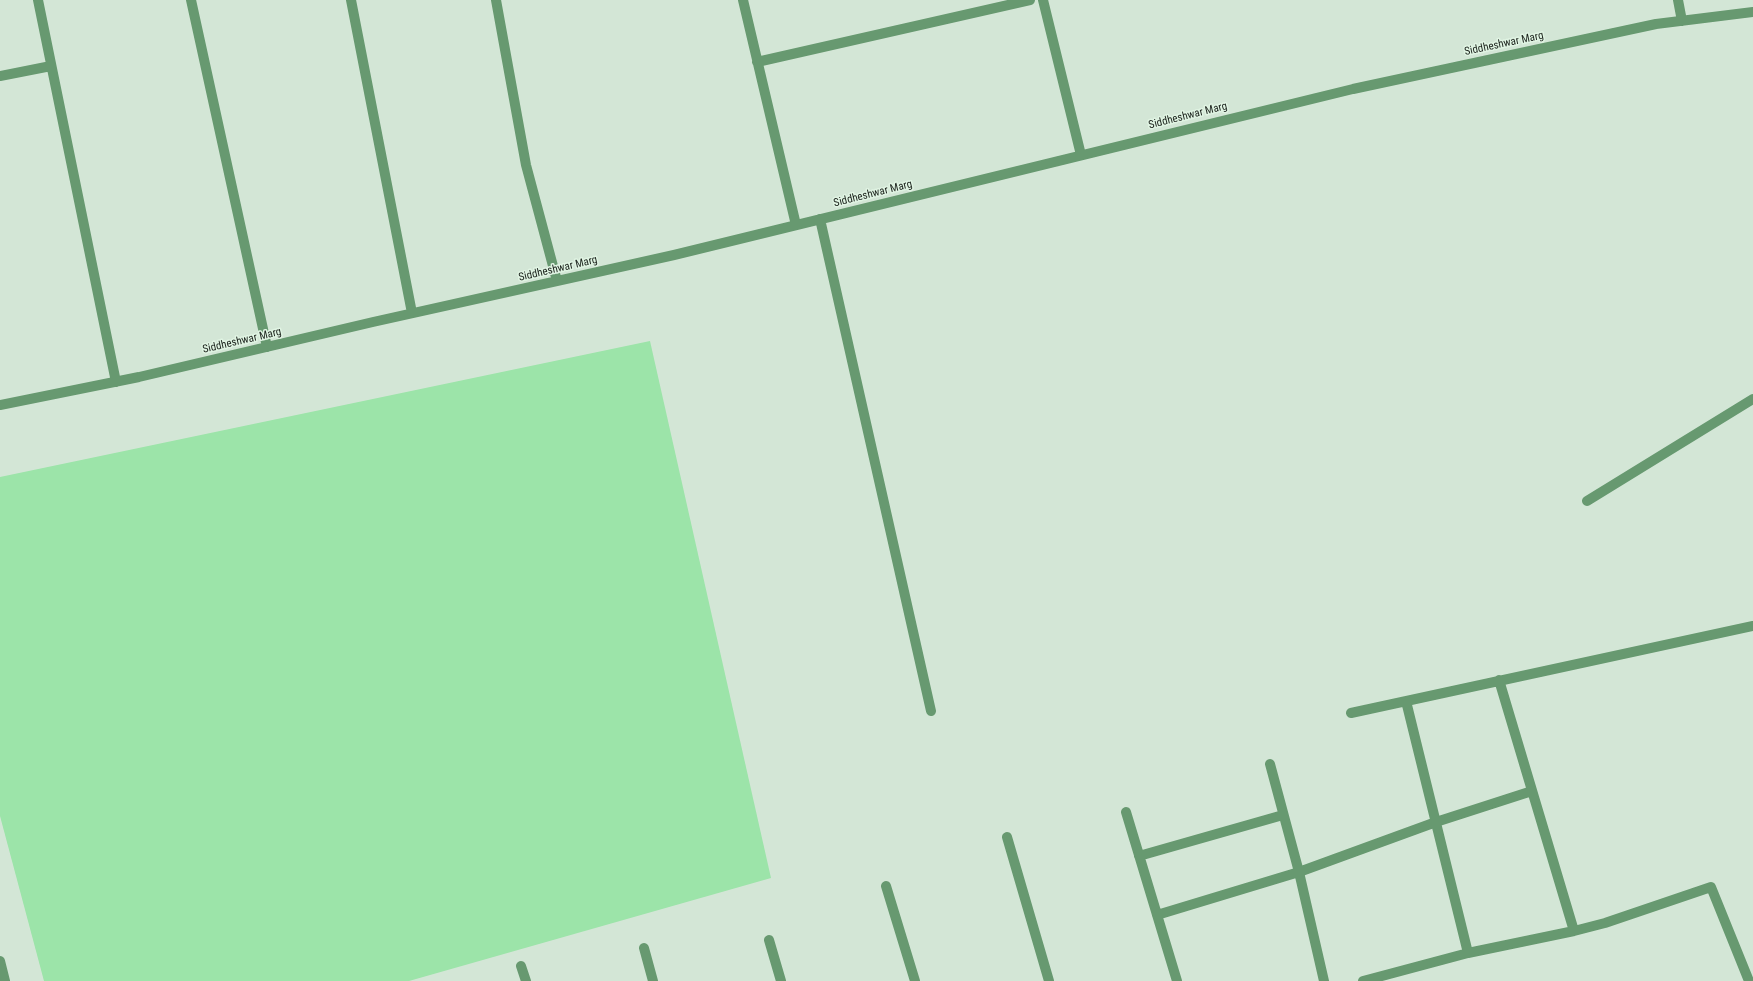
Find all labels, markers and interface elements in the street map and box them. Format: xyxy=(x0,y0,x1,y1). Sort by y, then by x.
street label: Siddheshwar Marg xyxy=(1463,29,1545,59)
street label: Siddheshwar Marg xyxy=(1147,100,1229,132)
street label: Siddheshwar Marg xyxy=(832,178,914,210)
street label: Siddheshwar Marg xyxy=(517,254,599,284)
street label: Siddheshwar Marg xyxy=(201,326,283,356)

